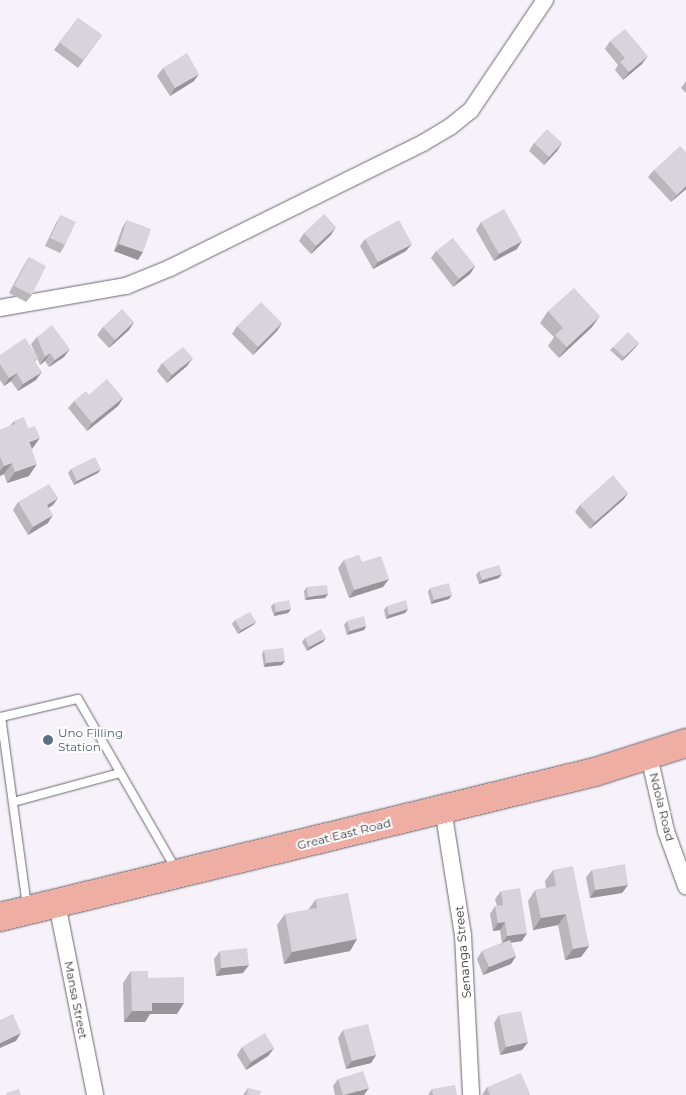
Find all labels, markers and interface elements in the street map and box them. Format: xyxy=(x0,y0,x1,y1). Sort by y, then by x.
place label: Uno Filling Station xyxy=(58,726,123,754)
marker: Uno Filling Station xyxy=(42,734,54,746)
street label: Ndola Road xyxy=(647,771,677,843)
street label: Great East Road xyxy=(296,815,392,853)
street label: Senanga Street xyxy=(452,905,474,999)
street label: Mansa Street xyxy=(61,960,91,1040)

